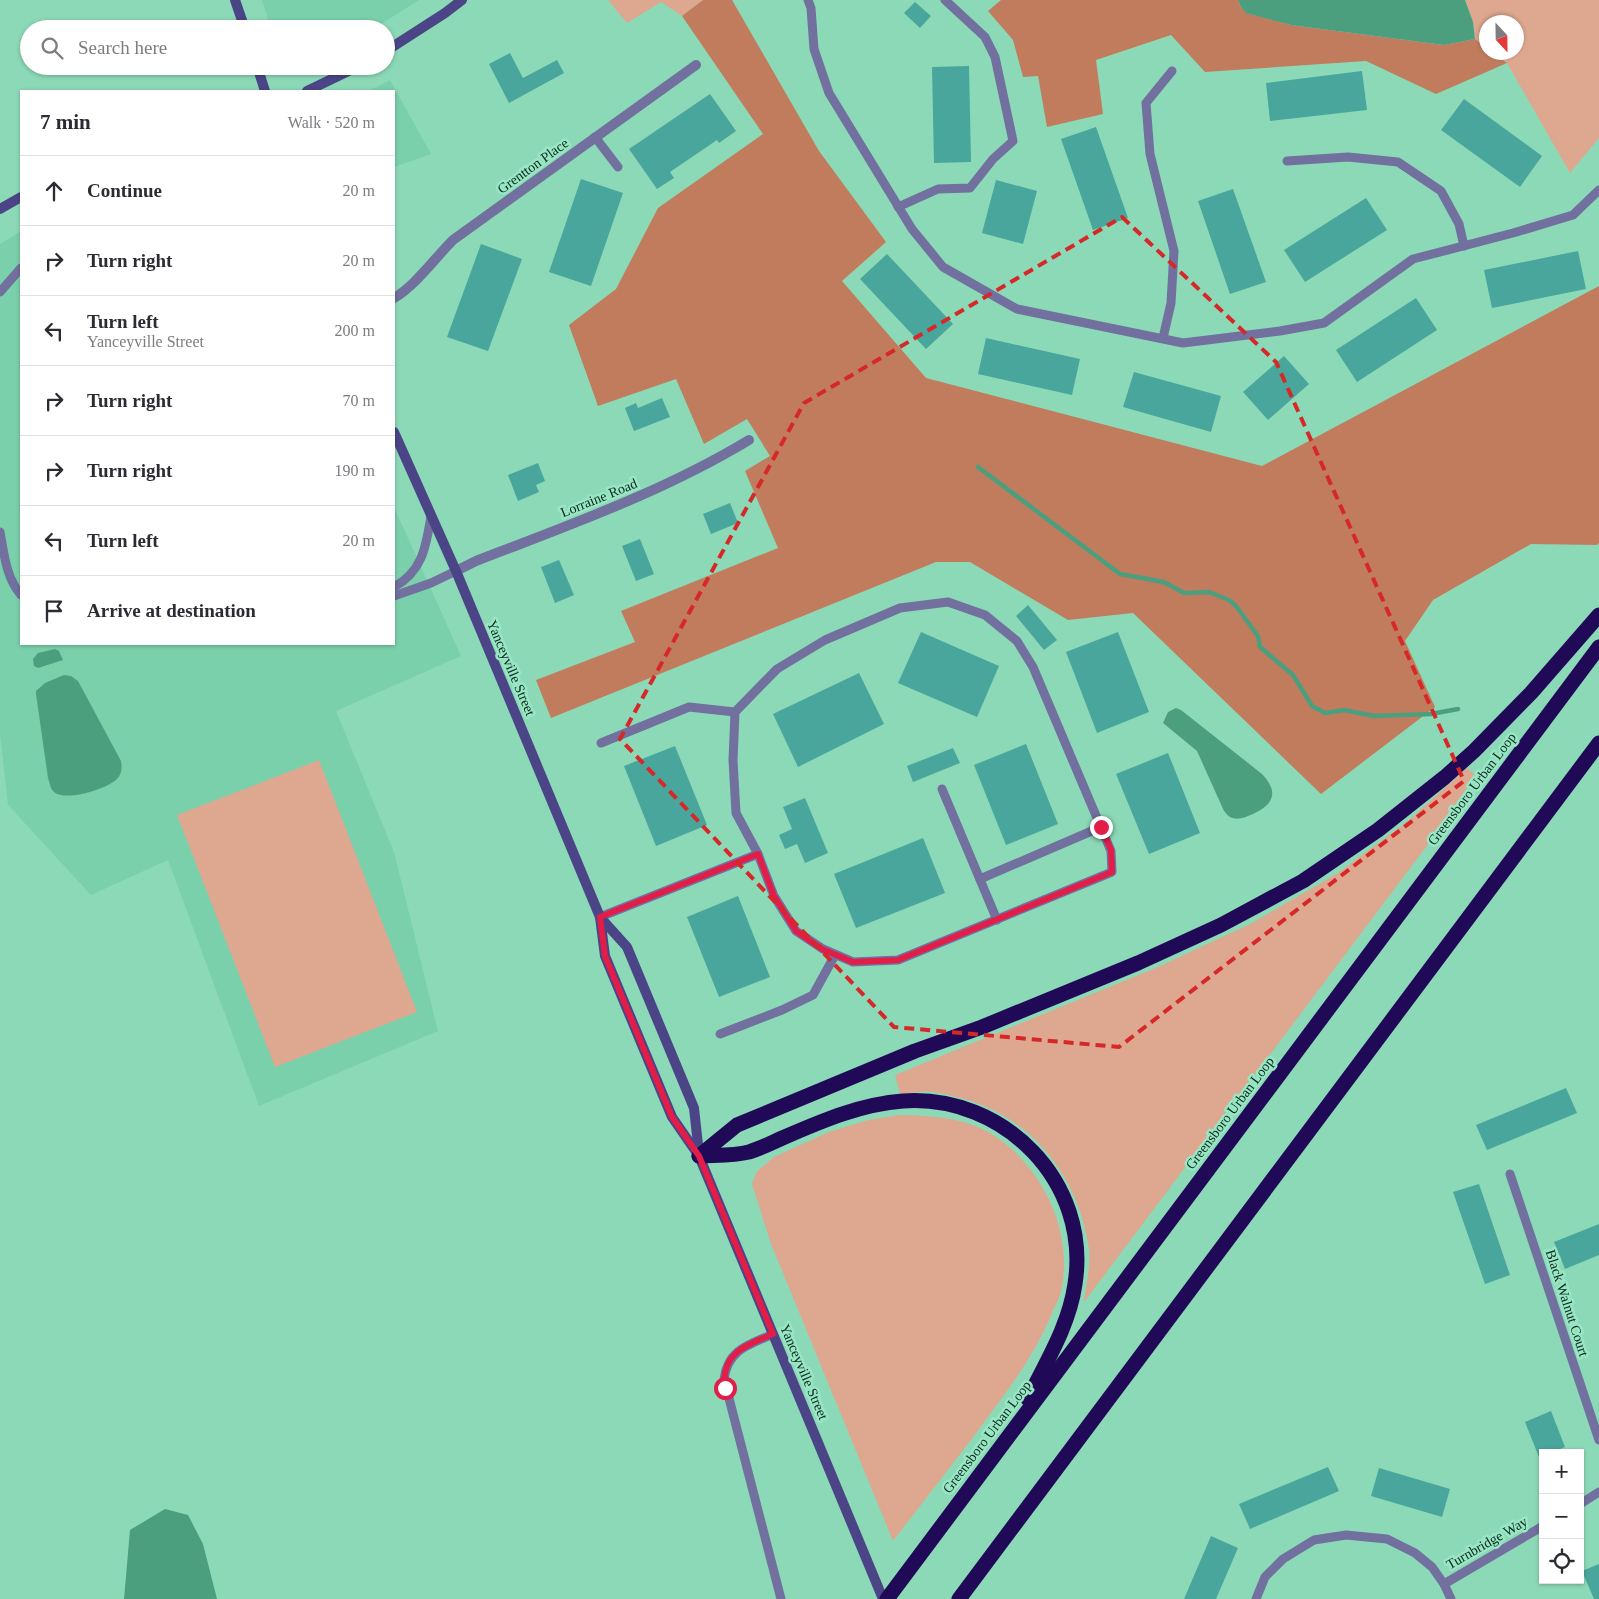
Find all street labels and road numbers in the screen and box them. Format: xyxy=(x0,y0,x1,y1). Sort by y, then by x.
street label: Grentton Place xyxy=(495,135,571,197)
street label: Lorraine Road xyxy=(559,476,639,520)
street label: Yanceyville Street xyxy=(484,618,538,718)
street label: Greensboro Urban Loop xyxy=(1425,730,1519,848)
street label: Greensboro Urban Loop xyxy=(1183,1054,1277,1172)
street label: Black Walnut Court xyxy=(1543,1248,1591,1358)
street label: Yanceyville Street xyxy=(777,1322,831,1422)
street label: Greensboro Urban Loop xyxy=(940,1378,1034,1496)
street label: Turnbridge Way xyxy=(1444,1514,1530,1572)

